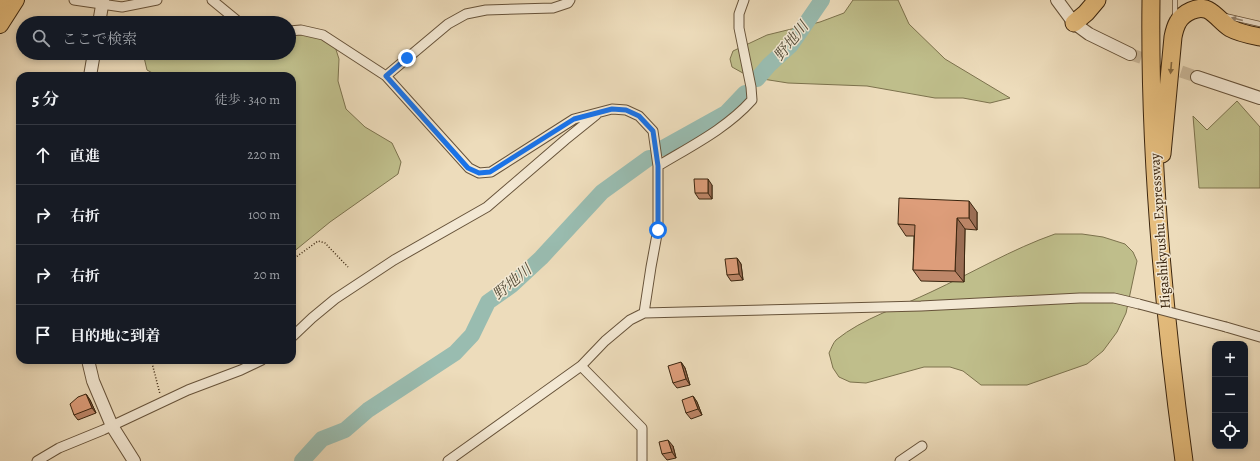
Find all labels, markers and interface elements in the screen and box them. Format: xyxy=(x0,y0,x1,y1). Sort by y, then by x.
one-way arrow xyxy=(1230,15,1243,21)
search box xyxy=(16,16,296,60)
water label: 野地川 xyxy=(769,16,814,65)
icon: search xyxy=(30,27,52,49)
text: ここで検索 xyxy=(62,29,137,49)
route end xyxy=(398,49,416,67)
one-way arrow xyxy=(1167,62,1174,74)
text: 5 分 xyxy=(32,88,59,111)
text: 徒歩 · 340 m xyxy=(215,91,280,108)
icon: ahead xyxy=(32,144,54,166)
text: 直進 xyxy=(70,146,100,166)
text: 220 m xyxy=(247,146,280,163)
street label: Higashikyushu Expressway xyxy=(1145,152,1175,310)
icon: right xyxy=(32,204,54,226)
text: 右折 xyxy=(70,206,100,226)
text: 100 m xyxy=(248,206,280,223)
route start xyxy=(649,221,667,239)
water label: 野地川 xyxy=(488,259,537,304)
icon: right xyxy=(32,264,54,286)
text: 右折 xyxy=(70,266,100,286)
text: 20 m xyxy=(254,266,280,283)
icon: arrive xyxy=(32,324,54,346)
text: 目的地に到着 xyxy=(70,326,160,346)
map controls xyxy=(1212,341,1248,449)
button: + xyxy=(1212,341,1248,377)
button: − xyxy=(1212,377,1248,413)
button: locate xyxy=(1212,413,1248,449)

